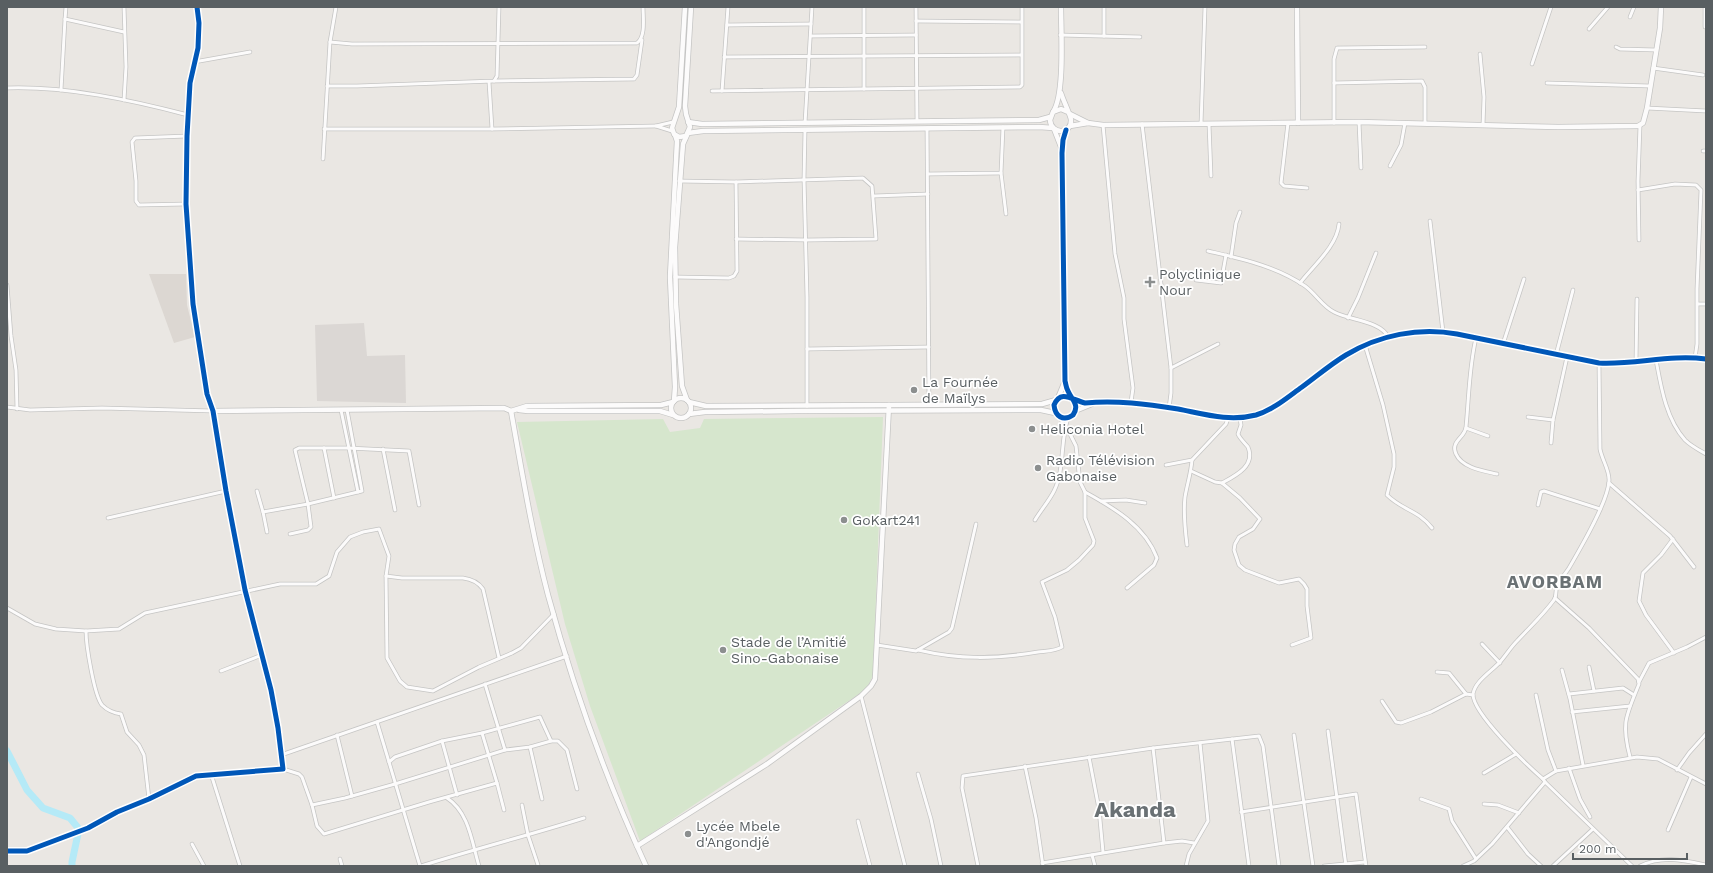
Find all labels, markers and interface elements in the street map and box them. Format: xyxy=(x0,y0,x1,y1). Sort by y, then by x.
place label: Polyclinique Nour xyxy=(1159,266,1241,298)
marker: Polyclinique Nour xyxy=(1144,276,1156,288)
place label: La Fournée de Maïlys xyxy=(922,374,998,406)
marker: La Fournée de Maïlys xyxy=(909,385,919,395)
place label: Heliconia Hotel xyxy=(1040,421,1145,437)
marker: Heliconia Hotel xyxy=(1027,424,1037,434)
place label: Radio Télévision Gabonaise xyxy=(1046,452,1155,484)
marker: Radio Télévision Gabonaise xyxy=(1033,463,1043,473)
place label: GoKart241 xyxy=(852,512,920,528)
marker: GoKart241 xyxy=(839,515,849,525)
district label: AVORBAM xyxy=(1507,571,1603,592)
place label: Stade de l’Amitié Sino-Gabonaise xyxy=(731,634,847,666)
marker: Stade de l’Amitié Sino-Gabonaise xyxy=(718,645,728,655)
district label: Akanda xyxy=(1094,797,1176,822)
place label: Lycée Mbele d'Angondjé xyxy=(696,818,780,850)
marker: Lycée Mbele d'Angondjé xyxy=(683,829,693,839)
scale bar xyxy=(1573,835,1687,861)
text: 200 m xyxy=(1579,842,1616,856)

